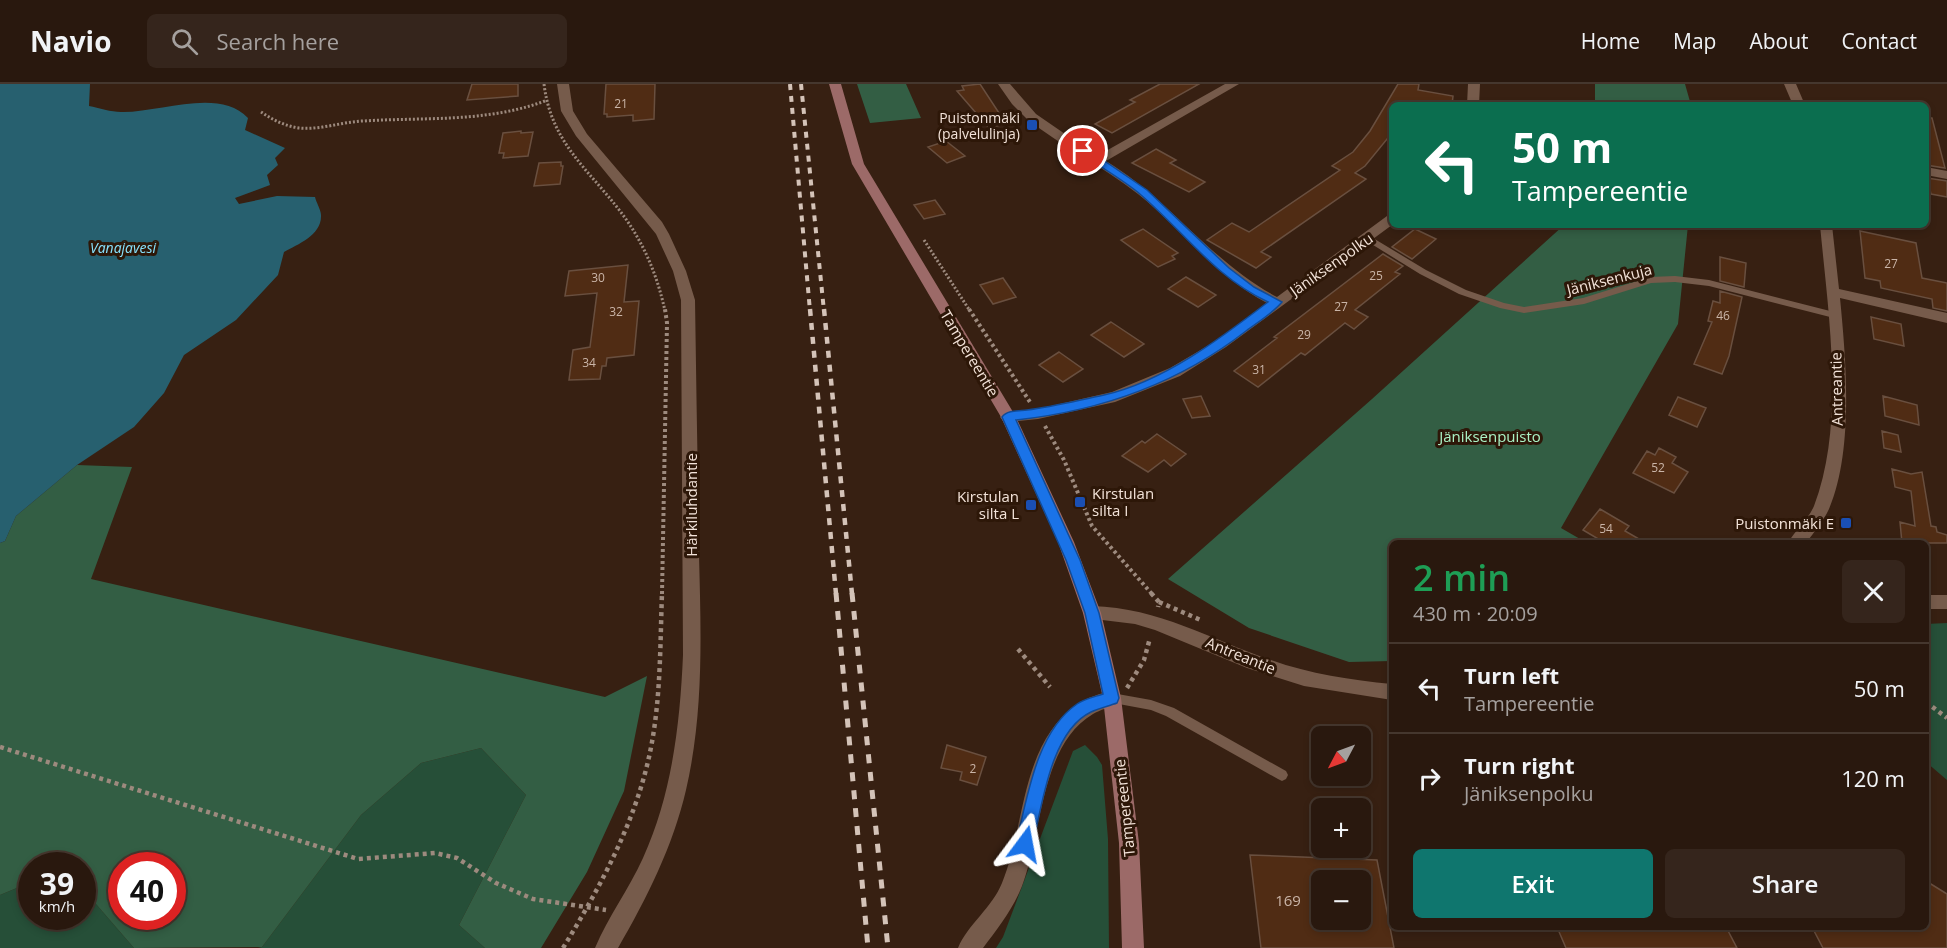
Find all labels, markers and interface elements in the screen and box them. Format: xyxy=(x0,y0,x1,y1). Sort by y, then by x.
search box xyxy=(147,14,567,68)
text: Navio xyxy=(30,22,111,60)
icon: search xyxy=(168,25,201,58)
text: Search here xyxy=(216,26,339,56)
text: Home xyxy=(1581,27,1640,55)
text: Map xyxy=(1673,27,1716,55)
text: About xyxy=(1749,27,1809,55)
text: Contact xyxy=(1842,27,1917,55)
house number: 21 xyxy=(614,95,628,112)
place label: Puistonmäki (palvelulinja) xyxy=(938,108,1020,143)
marker: Puistonmäki (palvelulinja) xyxy=(1025,118,1039,132)
text: 50 m xyxy=(1512,118,1612,175)
pin xyxy=(1057,125,1108,176)
icon: left xyxy=(1413,126,1491,204)
icon: arrive xyxy=(1066,134,1099,167)
text: Tampereentie xyxy=(1512,172,1688,209)
street label: Jäniksenpolku xyxy=(1284,228,1376,301)
water label: Vanajavesi xyxy=(90,238,156,257)
house number: 27 xyxy=(1884,255,1898,272)
street label: Jäniksenkuja xyxy=(1562,259,1654,300)
house number: 25 xyxy=(1369,267,1383,284)
house number: 30 xyxy=(591,269,605,286)
house number: 27 xyxy=(1334,298,1348,315)
house number: 32 xyxy=(609,303,623,320)
street label: Tampereentie xyxy=(936,306,1004,400)
house number: 46 xyxy=(1716,307,1730,324)
house number: 29 xyxy=(1297,326,1311,343)
street label: Antreantie xyxy=(1825,352,1847,426)
house number: 34 xyxy=(582,354,596,371)
house number: 31 xyxy=(1252,361,1266,378)
park label: Jäniksenpuisto xyxy=(1437,426,1541,446)
street label: Härkiluhdantie xyxy=(681,453,701,557)
house number: 52 xyxy=(1651,459,1665,476)
place label: Kirstulan silta I xyxy=(1092,483,1154,520)
place label: Kirstulan silta L xyxy=(957,486,1019,523)
marker: Kirstulan silta I xyxy=(1073,495,1087,509)
marker: Kirstulan silta L xyxy=(1024,498,1038,512)
place label: Puistonmäki E xyxy=(1735,513,1834,533)
marker: Puistonmäki E xyxy=(1839,516,1853,530)
house number: 54 xyxy=(1599,520,1613,537)
text: 2 min xyxy=(1413,553,1510,602)
button: close xyxy=(1842,560,1905,623)
text: 430 m · 20:09 xyxy=(1413,600,1538,627)
street label: Antreantie xyxy=(1203,632,1279,678)
text: Turn left xyxy=(1464,660,1559,690)
icon: left xyxy=(1413,672,1446,705)
text: 50 m xyxy=(1854,673,1905,703)
text: Tampereentie xyxy=(1464,690,1594,717)
north arrow xyxy=(1311,726,1371,786)
map controls xyxy=(1311,726,1371,930)
text: Turn right xyxy=(1464,750,1575,780)
street label: Tampereentie xyxy=(1109,758,1139,858)
house number: 2 xyxy=(970,760,977,777)
icon: right xyxy=(1413,762,1446,795)
text: 120 m xyxy=(1841,763,1905,793)
text: Jäniksenpolku xyxy=(1464,780,1593,807)
button: + xyxy=(1311,798,1371,858)
position arrow xyxy=(993,812,1057,876)
button: Exit xyxy=(1413,849,1653,918)
button: Share xyxy=(1665,849,1905,918)
speed limit sign: 40 xyxy=(108,852,186,930)
text: 39 xyxy=(40,863,74,904)
button: − xyxy=(1311,870,1371,930)
house number: 169 xyxy=(1275,890,1301,910)
text: km/h xyxy=(39,896,75,916)

